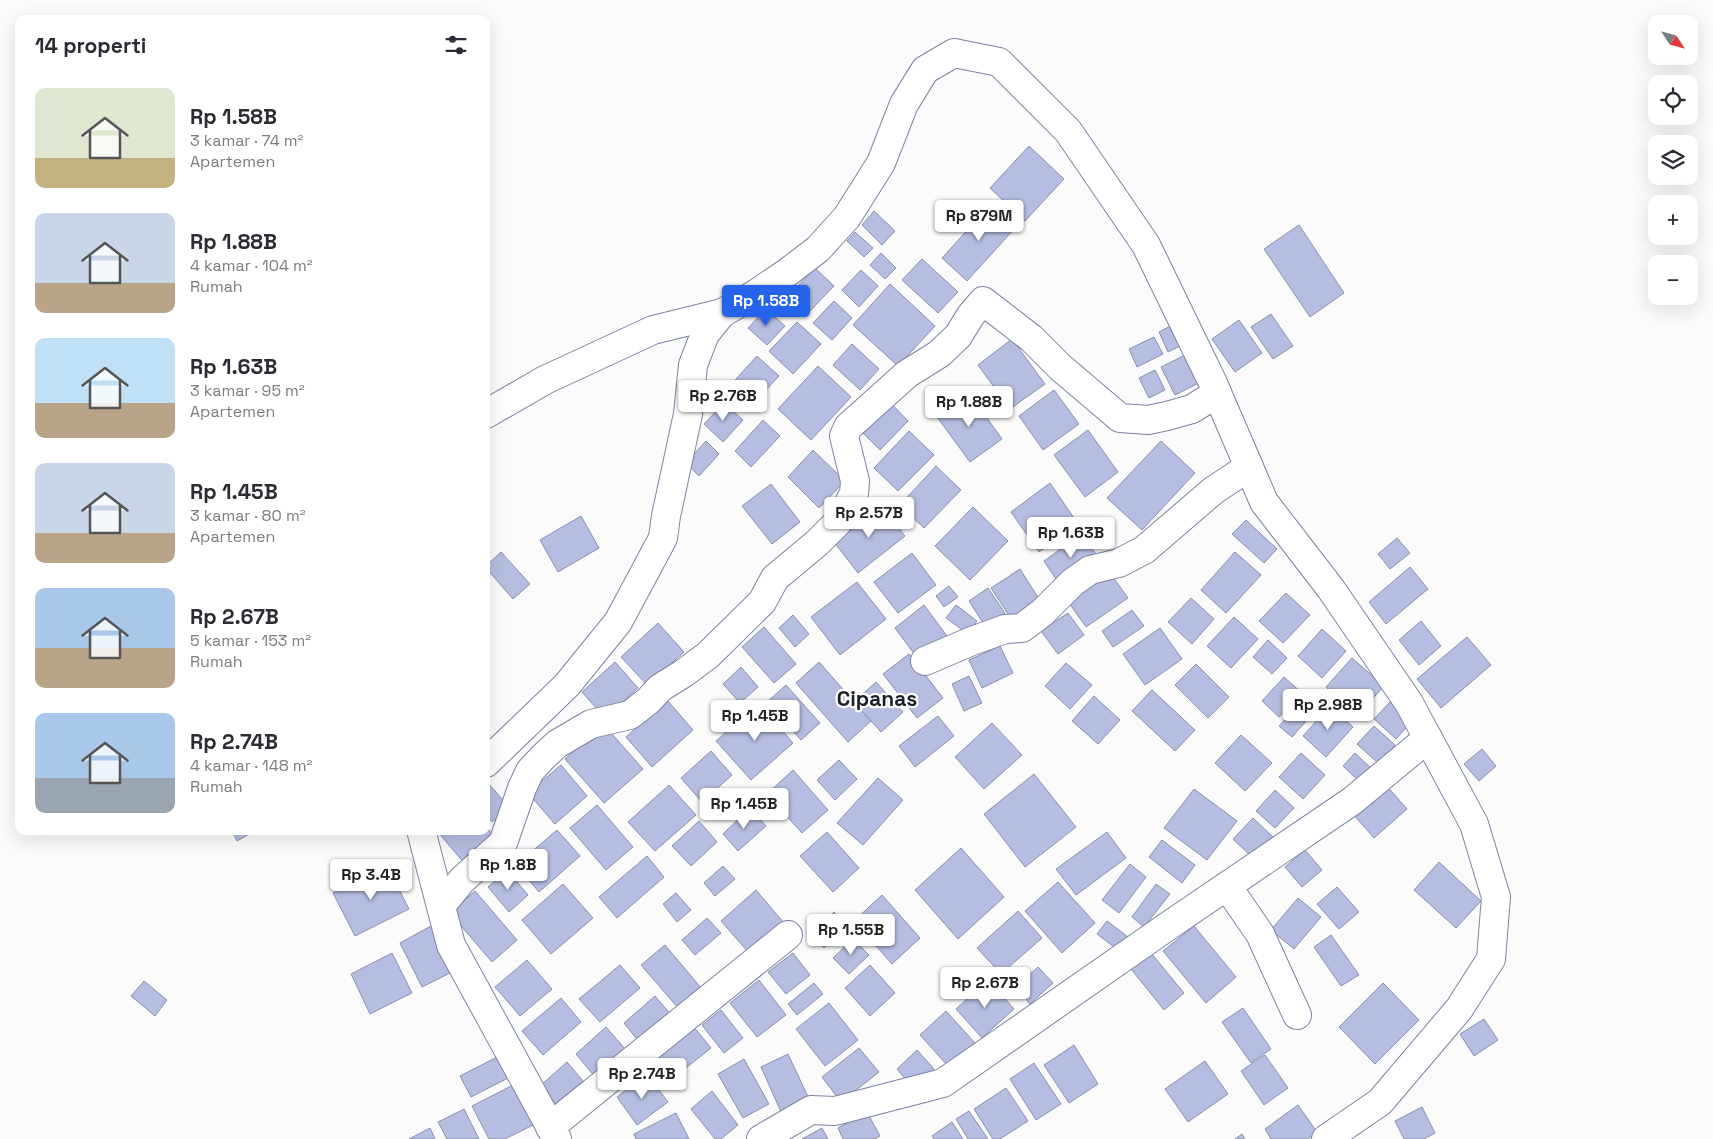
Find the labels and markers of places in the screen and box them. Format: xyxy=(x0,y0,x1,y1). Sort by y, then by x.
pin: Rp 879M xyxy=(933,200,1025,242)
pin: Rp 1.58B xyxy=(714,284,818,327)
pin: Rp 2.76B xyxy=(671,380,775,422)
pin: Rp 1.88B xyxy=(917,386,1021,428)
pin: Rp 2.57B xyxy=(817,496,921,539)
pin: Rp 1.63B xyxy=(1019,516,1123,559)
pin: Rp 2.98B xyxy=(1276,688,1380,731)
pin: Rp 1.45B xyxy=(703,700,807,742)
pin: Rp 1.45B xyxy=(692,788,796,830)
pin: Rp 1.8B xyxy=(462,848,554,891)
pin: Rp 3.4B xyxy=(325,858,417,901)
pin: Rp 1.55B xyxy=(799,914,903,956)
pin: Rp 2.67B xyxy=(933,966,1037,1009)
pin: Rp 2.74B xyxy=(590,1058,694,1100)

